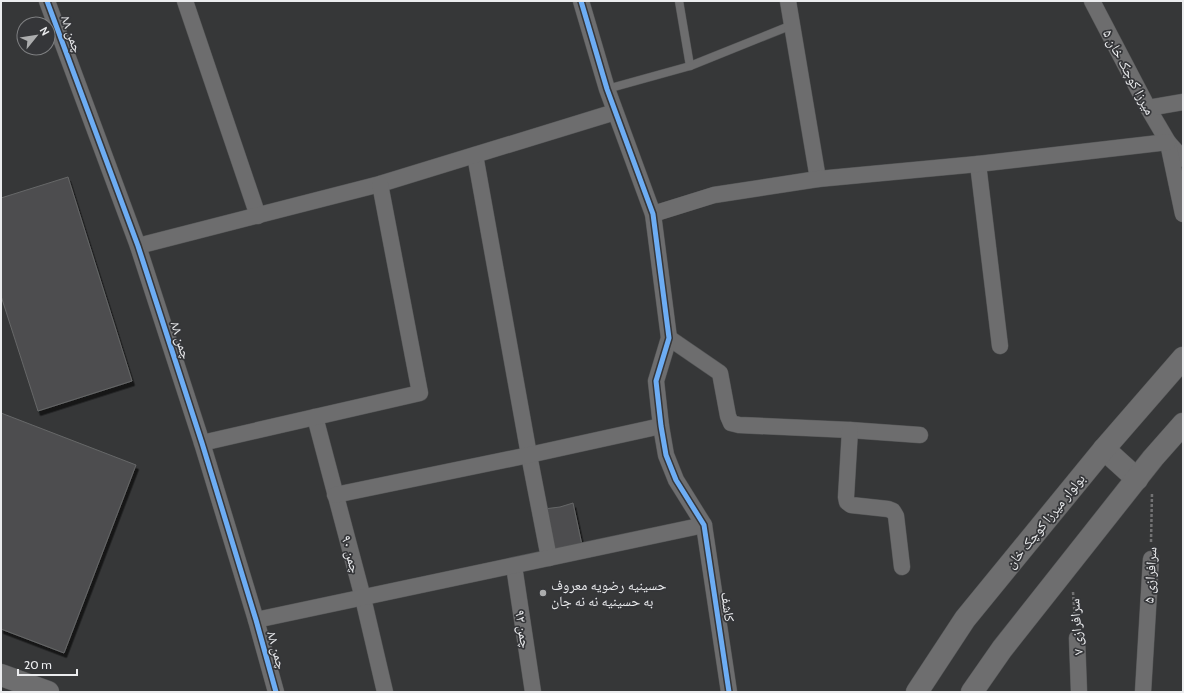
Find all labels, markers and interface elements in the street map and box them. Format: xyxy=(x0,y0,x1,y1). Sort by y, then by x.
street label: چمن ۸۸ xyxy=(57,13,87,55)
north arrow xyxy=(16,16,56,56)
text: N xyxy=(37,24,53,38)
street label: میرزا کوچک خان ۵ xyxy=(1099,26,1159,118)
street label: چمن ۸۸ xyxy=(166,319,196,361)
street label: بولوار میرزا کوچک خان xyxy=(1001,470,1089,572)
street label: چمن ۹۰ xyxy=(337,533,365,575)
street label: سرافرازی ۵ xyxy=(1140,546,1160,604)
place label: حسینیه رضویه معروف به حسینیه نه نه جان xyxy=(551,576,666,610)
marker: حسینیه رضویه معروف به حسینیه نه نه جان xyxy=(538,588,548,598)
street label: کاشف xyxy=(717,591,739,623)
street label: سرافرازی ۷ xyxy=(1065,598,1087,656)
street label: چمن ۹۲ xyxy=(511,609,535,650)
street label: چمن ۸۸ xyxy=(263,629,291,671)
scale bar xyxy=(18,651,77,677)
text: 20 m xyxy=(24,657,52,672)

